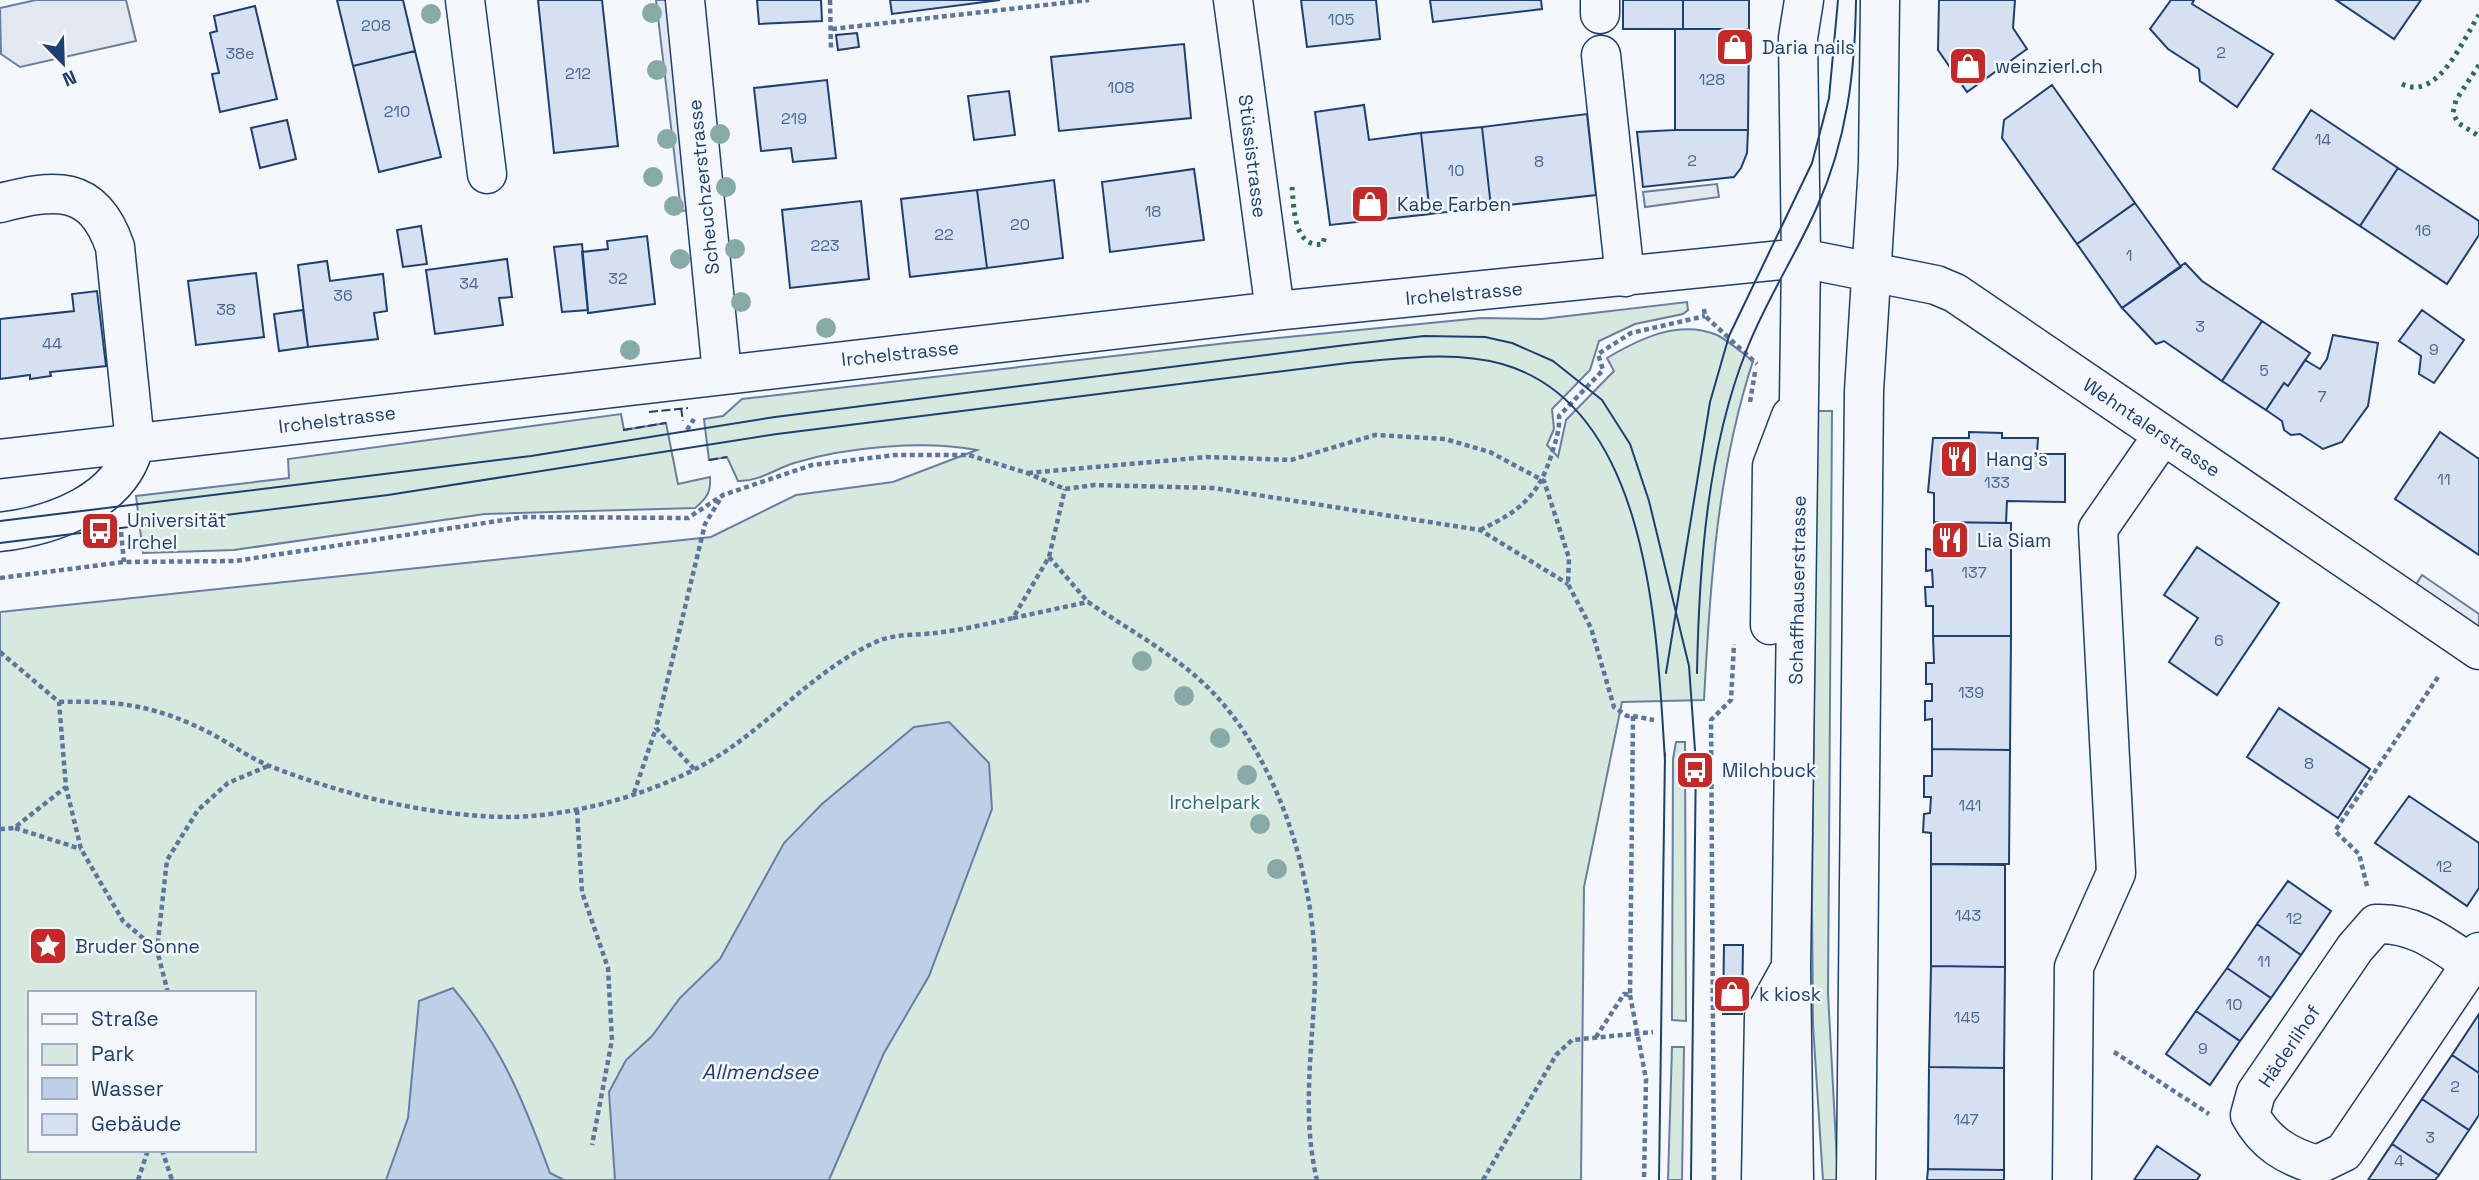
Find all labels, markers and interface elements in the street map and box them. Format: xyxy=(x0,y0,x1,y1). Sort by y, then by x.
house number: 105 xyxy=(1328,9,1354,30)
house number: 208 xyxy=(361,15,391,36)
shop icon: Daria nails xyxy=(1714,26,1756,68)
north arrow xyxy=(28,28,98,98)
place label: Daria nails xyxy=(1762,35,1855,60)
house number: 2 xyxy=(2216,42,2226,63)
house number: 38e xyxy=(225,43,255,64)
shop icon: weinzierl.ch xyxy=(1947,45,1989,87)
place label: weinzierl.ch xyxy=(1995,54,2103,79)
house number: 212 xyxy=(565,63,591,84)
text: N xyxy=(59,64,80,92)
house number: 128 xyxy=(1699,69,1725,90)
house number: 108 xyxy=(1108,77,1134,98)
street label: Stüssistrasse xyxy=(1233,93,1272,219)
street label: Scheuchzerstrasse xyxy=(682,98,725,276)
house number: 210 xyxy=(384,101,410,122)
house number: 219 xyxy=(781,108,807,129)
house number: 14 xyxy=(2315,129,2331,150)
house number: 2 xyxy=(1687,150,1697,171)
house number: 8 xyxy=(1534,151,1544,172)
house number: 10 xyxy=(1448,160,1464,181)
shop icon: Kabe Farben xyxy=(1349,183,1391,225)
place label: Kabe Farben xyxy=(1397,192,1511,217)
house number: 18 xyxy=(1145,201,1161,222)
house number: 20 xyxy=(1010,214,1030,235)
house number: 16 xyxy=(2415,220,2431,241)
house number: 22 xyxy=(934,224,954,245)
house number: 223 xyxy=(811,235,839,256)
house number: 1 xyxy=(2126,245,2132,266)
house number: 32 xyxy=(608,268,628,289)
house number: 34 xyxy=(459,273,479,294)
street label: Irchelstrasse xyxy=(1404,276,1524,311)
house number: 36 xyxy=(333,285,353,306)
house number: 38 xyxy=(216,299,236,320)
house number: 3 xyxy=(2195,316,2205,337)
house number: 44 xyxy=(42,333,62,354)
street label: Irchelstrasse xyxy=(840,335,960,372)
house number: 9 xyxy=(2429,339,2439,360)
house number: 5 xyxy=(2259,360,2269,381)
street label: Wehntalerstrasse xyxy=(2078,372,2225,483)
house number: 7 xyxy=(2317,386,2327,407)
street label: Irchelstrasse xyxy=(277,400,397,439)
restaurant icon: Hang's xyxy=(1938,438,1980,480)
place label: Hang's xyxy=(1986,447,2048,472)
house number: 11 xyxy=(2437,469,2451,490)
house number: 133 xyxy=(1984,472,2010,493)
street label: Schaffhauserstrasse xyxy=(1783,495,1812,685)
place label: Universität Irchel xyxy=(127,508,226,555)
bus stop icon: Universität Irchel xyxy=(79,510,121,552)
restaurant icon: Lia Siam xyxy=(1929,519,1971,561)
place label: Lia Siam xyxy=(1977,528,2051,553)
house number: 137 xyxy=(1961,562,1987,583)
house number: 6 xyxy=(2214,630,2224,651)
house number: 139 xyxy=(1958,682,1984,703)
bus stop icon: Milchbuck xyxy=(1674,749,1716,791)
house number: 8 xyxy=(2304,753,2314,774)
place label: Milchbuck xyxy=(1722,758,1816,783)
park label: Irchelpark xyxy=(1170,790,1260,815)
house number: 141 xyxy=(1959,795,1981,816)
house number: 12 xyxy=(2436,856,2452,877)
house number: 143 xyxy=(1955,905,1981,926)
house number: 12 xyxy=(2286,908,2302,929)
place icon: Bruder Sonne xyxy=(27,925,69,967)
place label: Bruder Sonne xyxy=(75,934,200,959)
house number: 11 xyxy=(2257,951,2271,972)
shop icon: k kiosk xyxy=(1711,973,1753,1015)
place label: k kiosk xyxy=(1759,982,1821,1007)
legend xyxy=(28,991,256,1152)
house number: 10 xyxy=(2226,994,2242,1015)
street label: Häderlihof xyxy=(2253,1000,2326,1092)
text: Straße xyxy=(91,1005,159,1032)
house number: 145 xyxy=(1954,1007,1980,1028)
house number: 9 xyxy=(2198,1038,2208,1059)
text: Park xyxy=(91,1040,135,1067)
water label: Allmendsee xyxy=(702,1058,820,1085)
text: Wasser xyxy=(91,1075,164,1102)
house number: 2 xyxy=(2450,1076,2460,1097)
house number: 147 xyxy=(1953,1109,1979,1130)
text: Gebäude xyxy=(91,1110,181,1137)
house number: 3 xyxy=(2425,1127,2435,1148)
house number: 4 xyxy=(2394,1150,2404,1171)

